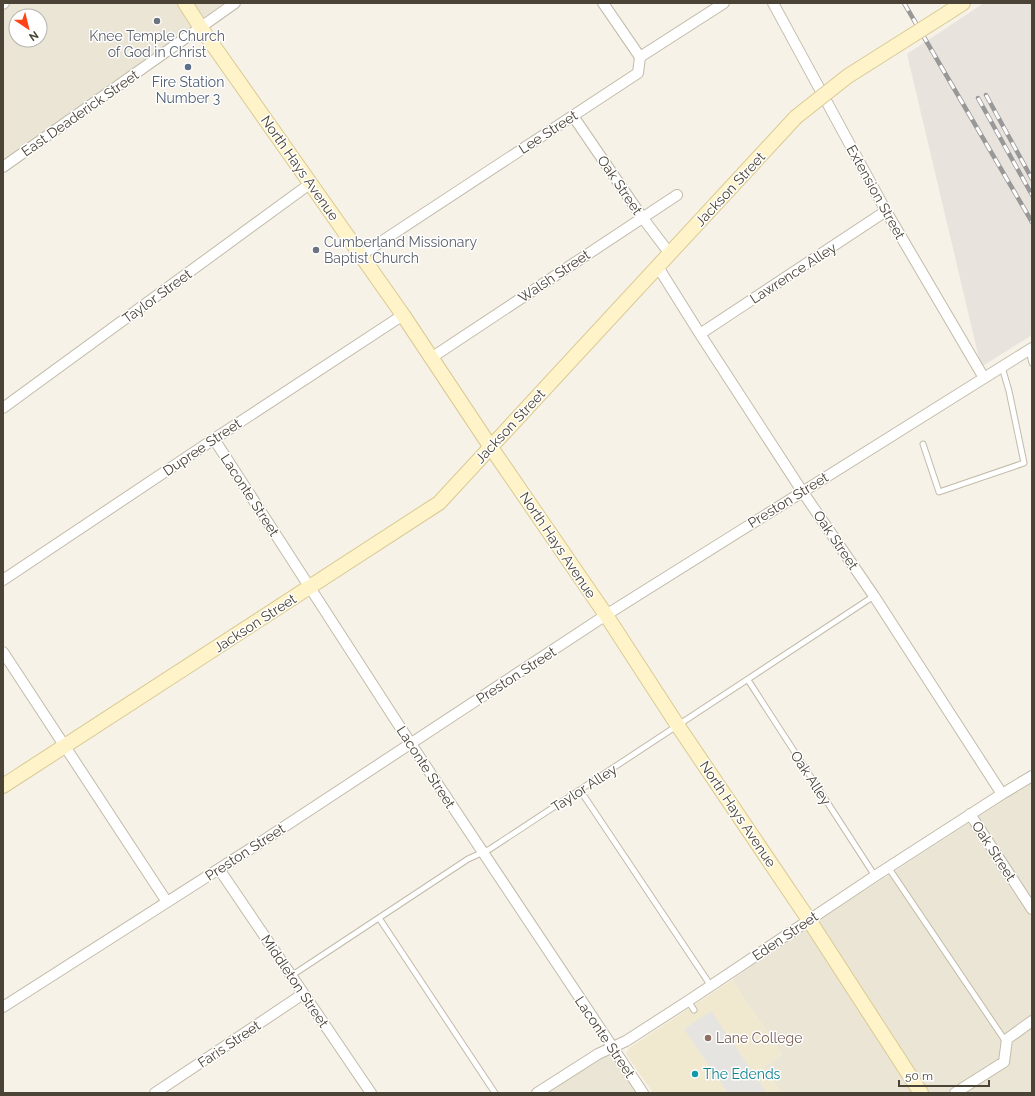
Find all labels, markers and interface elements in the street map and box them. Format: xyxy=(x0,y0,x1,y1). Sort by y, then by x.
north arrow xyxy=(8,8,48,48)
marker: Knee Temple Church of God in Christ xyxy=(152,16,162,26)
text: N xyxy=(26,28,41,44)
place label: Knee Temple Church of God in Christ xyxy=(89,28,225,60)
marker: Fire Station Number 3 xyxy=(183,62,193,72)
street label: East Deaderick Street xyxy=(18,66,142,160)
place label: Fire Station Number 3 xyxy=(152,74,224,106)
street label: Lee Street xyxy=(516,107,581,157)
street label: North Hays Avenue xyxy=(258,112,342,224)
street label: Extension Street xyxy=(843,142,909,242)
street label: Jackson Street xyxy=(692,149,768,229)
street label: Oak Street xyxy=(594,152,646,218)
place label: Cumberland Missionary Baptist Church xyxy=(324,234,477,266)
street label: Lawrence Alley xyxy=(747,239,839,307)
marker: Cumberland Missionary Baptist Church xyxy=(311,245,321,255)
street label: Walsh Street xyxy=(515,246,593,306)
street label: Taylor Street xyxy=(119,265,195,326)
street label: Jackson Street xyxy=(472,386,548,466)
street label: Dupree Street xyxy=(160,415,244,479)
street label: Laconte Street xyxy=(217,451,283,539)
street label: Preston Street xyxy=(745,469,831,531)
street label: North Hays Avenue xyxy=(517,489,599,601)
street label: Oak Street xyxy=(810,507,862,573)
street label: Jackson Street xyxy=(211,590,299,656)
street label: Preston Street xyxy=(473,643,559,707)
street label: Laconte Street xyxy=(393,723,459,811)
street label: Oak Alley xyxy=(788,748,835,808)
street label: North Hays Avenue xyxy=(697,758,779,870)
street label: Taylor Alley xyxy=(548,761,620,815)
street label: Oak Street xyxy=(969,818,1019,884)
street label: Preston Street xyxy=(202,820,288,884)
street label: Eden Street xyxy=(749,908,821,964)
street label: Middleton Street xyxy=(258,932,332,1031)
street label: Laconte Street xyxy=(572,993,638,1081)
street label: Faris Street xyxy=(195,1017,264,1071)
place label: Lane College xyxy=(716,1030,802,1046)
marker: Lane College xyxy=(703,1033,713,1043)
scale bar xyxy=(899,1062,989,1088)
place label: The Edends xyxy=(703,1066,781,1082)
marker: The Edends xyxy=(690,1069,700,1079)
text: 50 m xyxy=(905,1069,933,1083)

